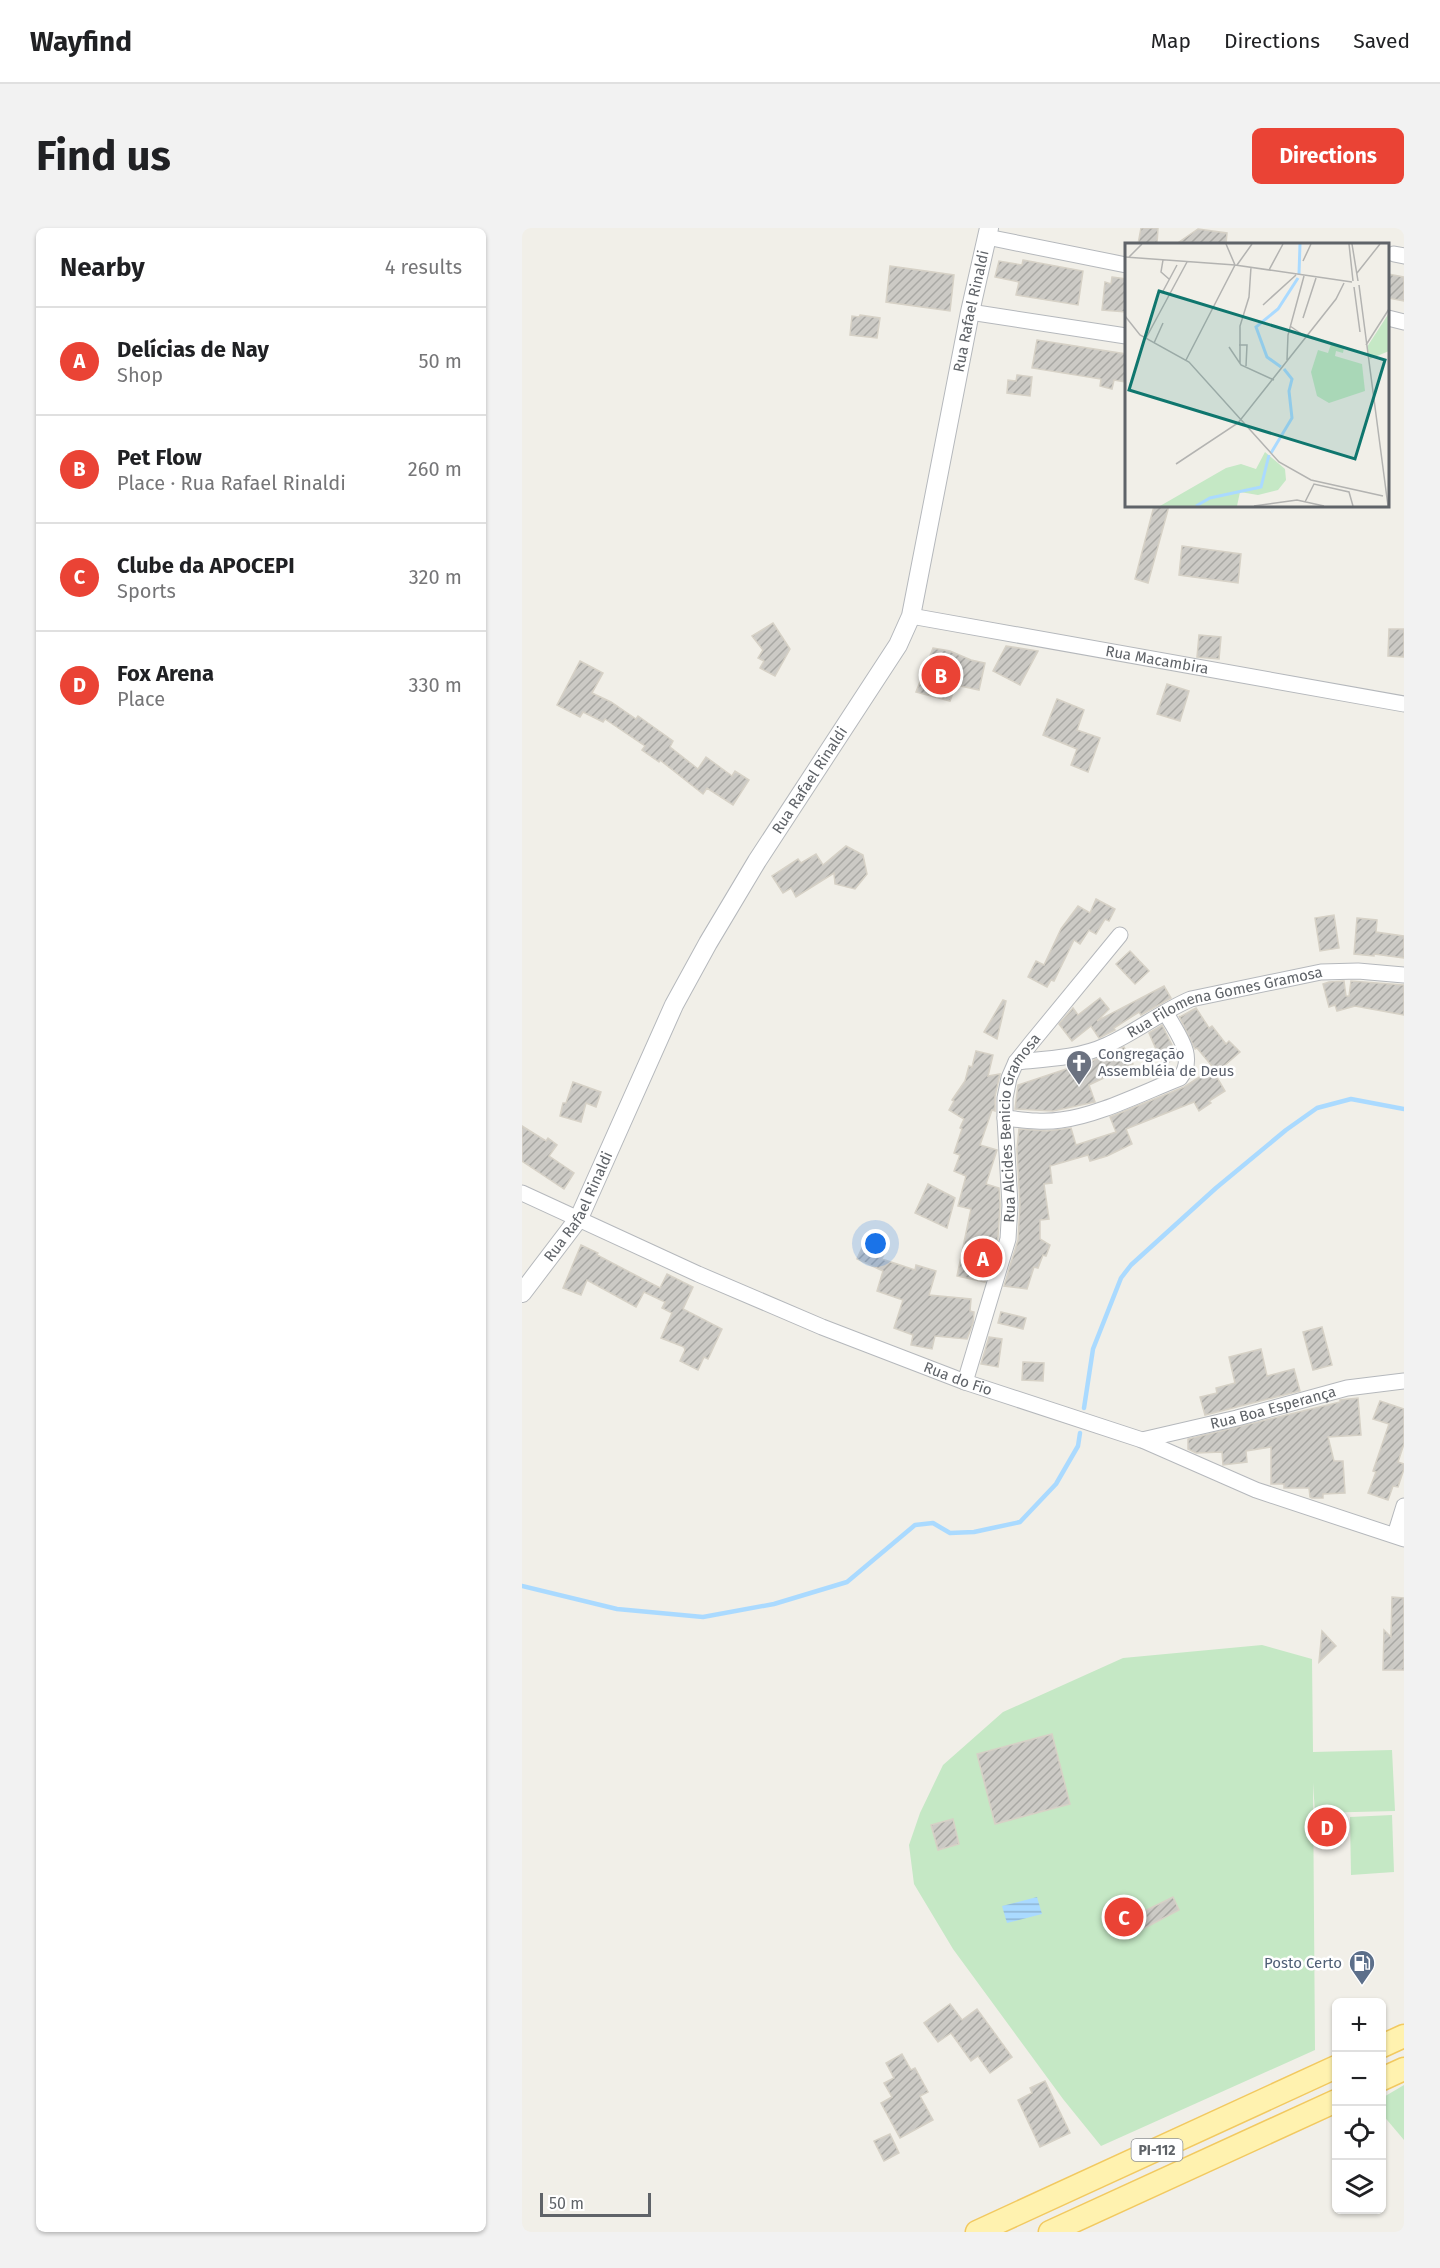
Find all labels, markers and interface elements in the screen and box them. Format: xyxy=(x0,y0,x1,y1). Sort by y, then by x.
text: Wayfind xyxy=(30,25,132,58)
text: Map xyxy=(1151,28,1191,54)
text: Directions xyxy=(1224,28,1320,54)
text: Saved xyxy=(1353,28,1410,54)
button: Directions xyxy=(1252,128,1404,184)
text: Find us xyxy=(36,131,171,181)
inset map xyxy=(1125,243,1389,507)
street label: Rua Rafael Rinaldi xyxy=(950,249,993,374)
text: Nearby xyxy=(60,252,145,283)
text: 4 results xyxy=(385,255,462,279)
text: Delícias de Nay xyxy=(117,336,269,363)
text: A xyxy=(74,349,85,373)
text: 50 m xyxy=(418,349,462,373)
text: Shop xyxy=(117,363,163,387)
text: Pet Flow xyxy=(117,444,202,471)
text: B xyxy=(73,457,86,481)
text: 260 m xyxy=(408,457,462,481)
text: Place · Rua Rafael Rinaldi xyxy=(117,471,346,495)
text: Clube da APOCEPI xyxy=(117,552,295,579)
text: C xyxy=(74,565,85,589)
text: 320 m xyxy=(409,565,462,589)
text: Sports xyxy=(117,579,176,603)
street label: Rua Macambira xyxy=(1104,642,1210,678)
pin: B xyxy=(922,652,960,698)
text: Fox Arena xyxy=(117,660,214,687)
text: D xyxy=(73,673,86,697)
text: 330 m xyxy=(408,673,462,697)
text: Place xyxy=(117,687,165,711)
street label: Rua Rafael Rinaldi xyxy=(768,723,851,837)
street label: Rua Filomena Gomes Gramosa xyxy=(1124,963,1324,1042)
street label: Rua Alcides Benicio Gramosa xyxy=(996,1030,1044,1223)
place label: Congregação Assembléia de Deus xyxy=(1098,1045,1234,1080)
church icon: Congregação Assembléia de Deus xyxy=(1064,1048,1094,1086)
street label: Rua Rafael Rinaldi xyxy=(540,1149,617,1265)
your location xyxy=(861,1229,890,1258)
pin: A xyxy=(964,1236,1002,1280)
street label: Rua do Fio xyxy=(921,1358,994,1399)
street label: Rua Boa Esperança xyxy=(1208,1382,1338,1433)
pin: D xyxy=(1308,1804,1346,1850)
pin: C xyxy=(1104,1894,1144,1940)
fuel station icon: Posto Certo xyxy=(1347,1948,1377,1986)
place label: Posto Certo xyxy=(1264,1954,1342,1972)
map controls xyxy=(1332,1998,1386,2214)
button: + xyxy=(1332,1998,1386,2052)
button: − xyxy=(1332,2052,1386,2106)
button: locate xyxy=(1332,2106,1386,2160)
road number: PI-112 xyxy=(1132,2139,1182,2161)
button: layers xyxy=(1332,2160,1386,2214)
scale bar xyxy=(540,2190,651,2218)
text: 50 m xyxy=(549,2194,584,2213)

